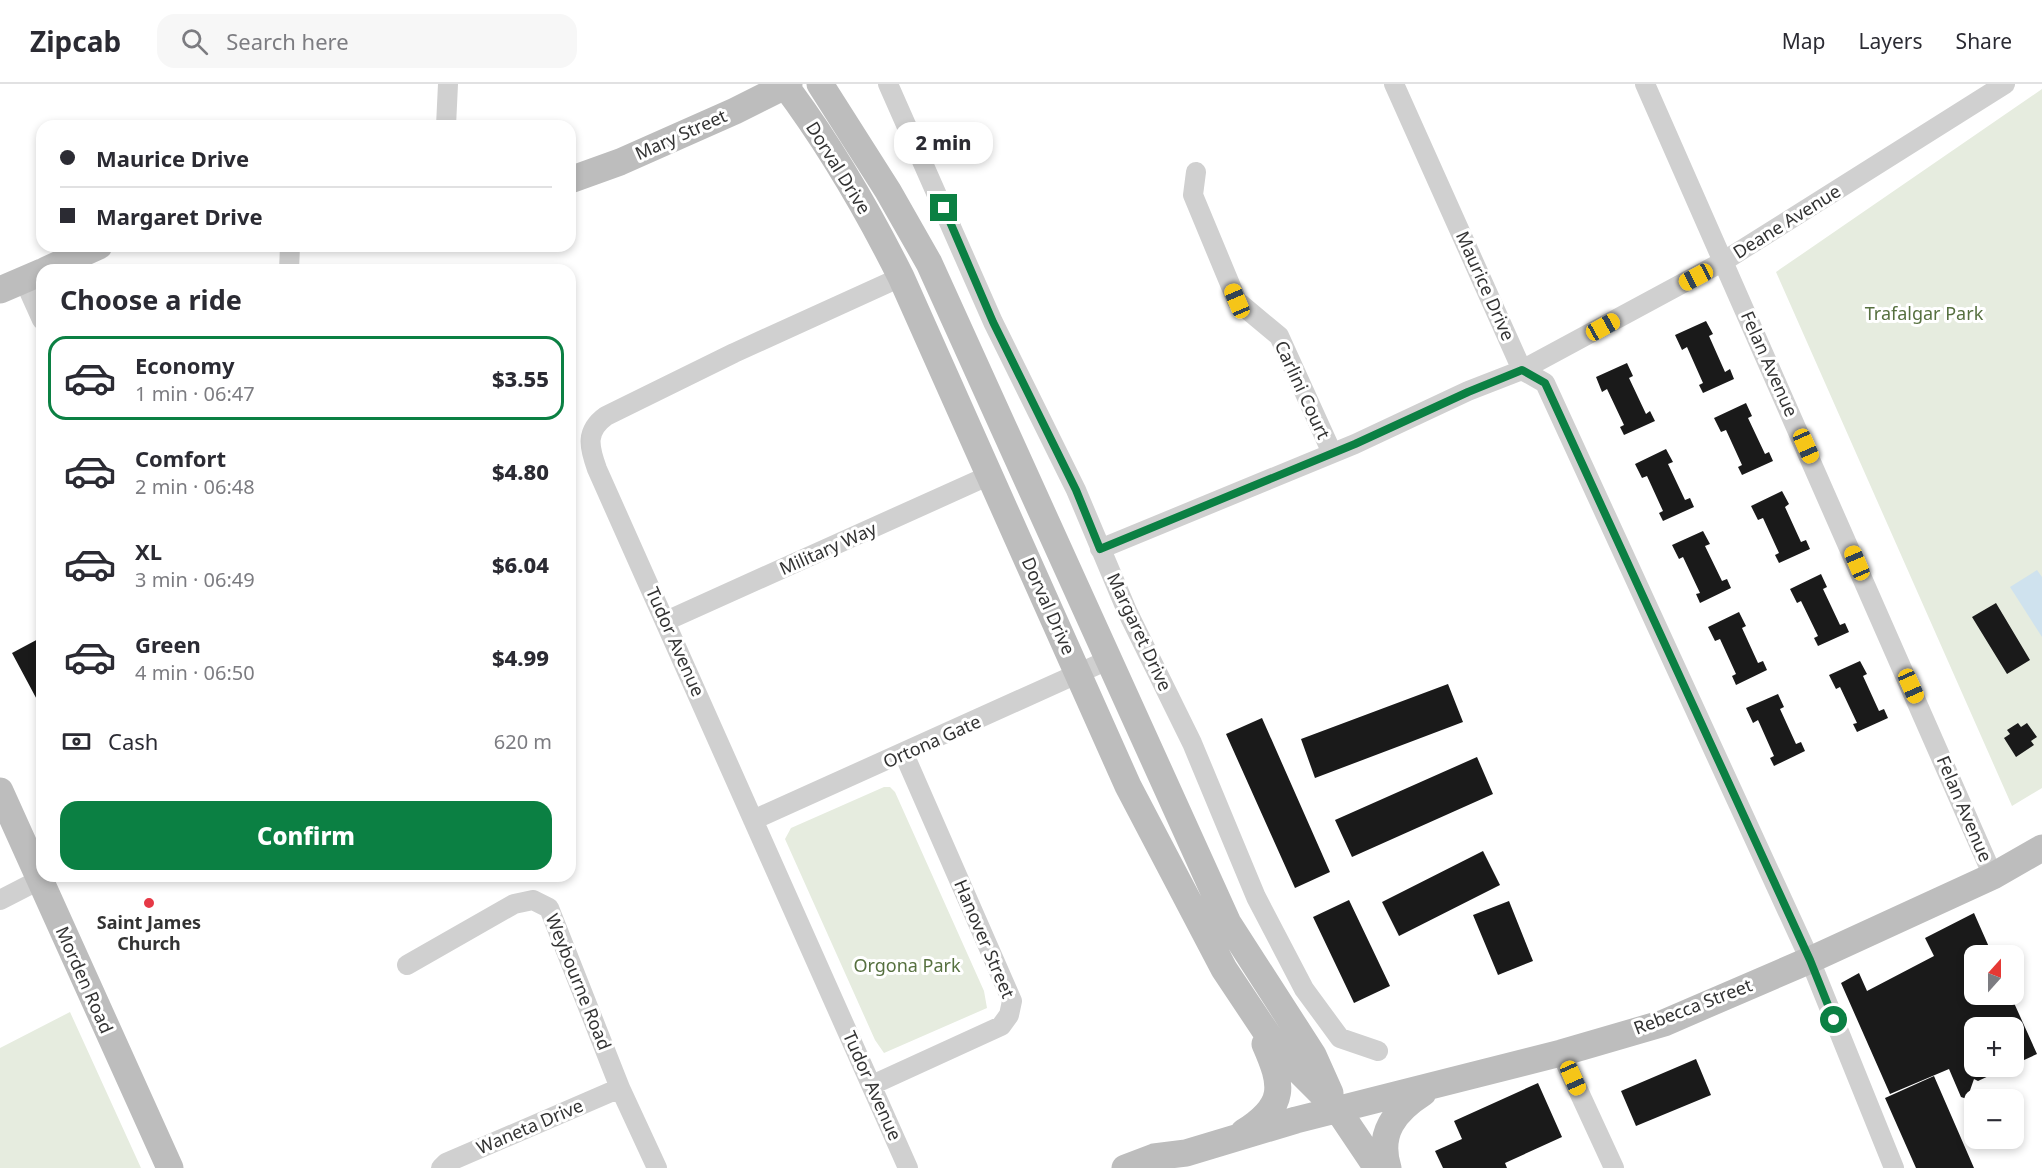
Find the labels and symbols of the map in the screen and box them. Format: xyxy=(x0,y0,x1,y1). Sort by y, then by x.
street label: Mary Street xyxy=(631,103,731,165)
street label: Dorval Drive xyxy=(801,117,877,218)
callout: 2 min xyxy=(894,121,994,163)
street label: Deane Avenue xyxy=(1728,179,1845,264)
route end xyxy=(930,194,957,221)
street label: Maurice Drive xyxy=(1451,227,1521,344)
car xyxy=(1676,261,1716,293)
car xyxy=(1222,281,1252,321)
park label: Trafalgar Park xyxy=(1865,301,1984,325)
street label: Felan Avenue xyxy=(1736,307,1804,420)
car xyxy=(1583,310,1623,344)
street label: Carlini Court xyxy=(1270,336,1336,443)
car xyxy=(1790,426,1822,466)
street label: Military Way xyxy=(775,516,881,580)
car xyxy=(1842,543,1872,583)
street label: Dorval Drive xyxy=(1017,553,1081,658)
street label: Margaret Drive xyxy=(1102,569,1178,695)
street label: Tudor Avenue xyxy=(641,583,711,700)
car xyxy=(1895,666,1927,706)
street label: Ortona Gate xyxy=(879,709,984,773)
street label: Felan Avenue xyxy=(1932,752,1998,865)
street label: Hanover Street xyxy=(949,876,1021,1002)
marker: Saint James Church xyxy=(142,896,156,910)
place label: Saint James Church xyxy=(97,910,201,955)
street label: Weybourne Road xyxy=(541,910,617,1053)
street label: Morden Road xyxy=(51,922,119,1037)
north arrow xyxy=(1964,945,2024,1005)
park label: Orgona Park xyxy=(853,953,961,977)
street label: Rebecca Street xyxy=(1630,972,1756,1040)
route start xyxy=(1820,1006,1847,1033)
street label: Tudor Avenue xyxy=(838,1027,908,1144)
car xyxy=(1557,1058,1589,1098)
street label: Waneta Drive xyxy=(473,1093,587,1159)

